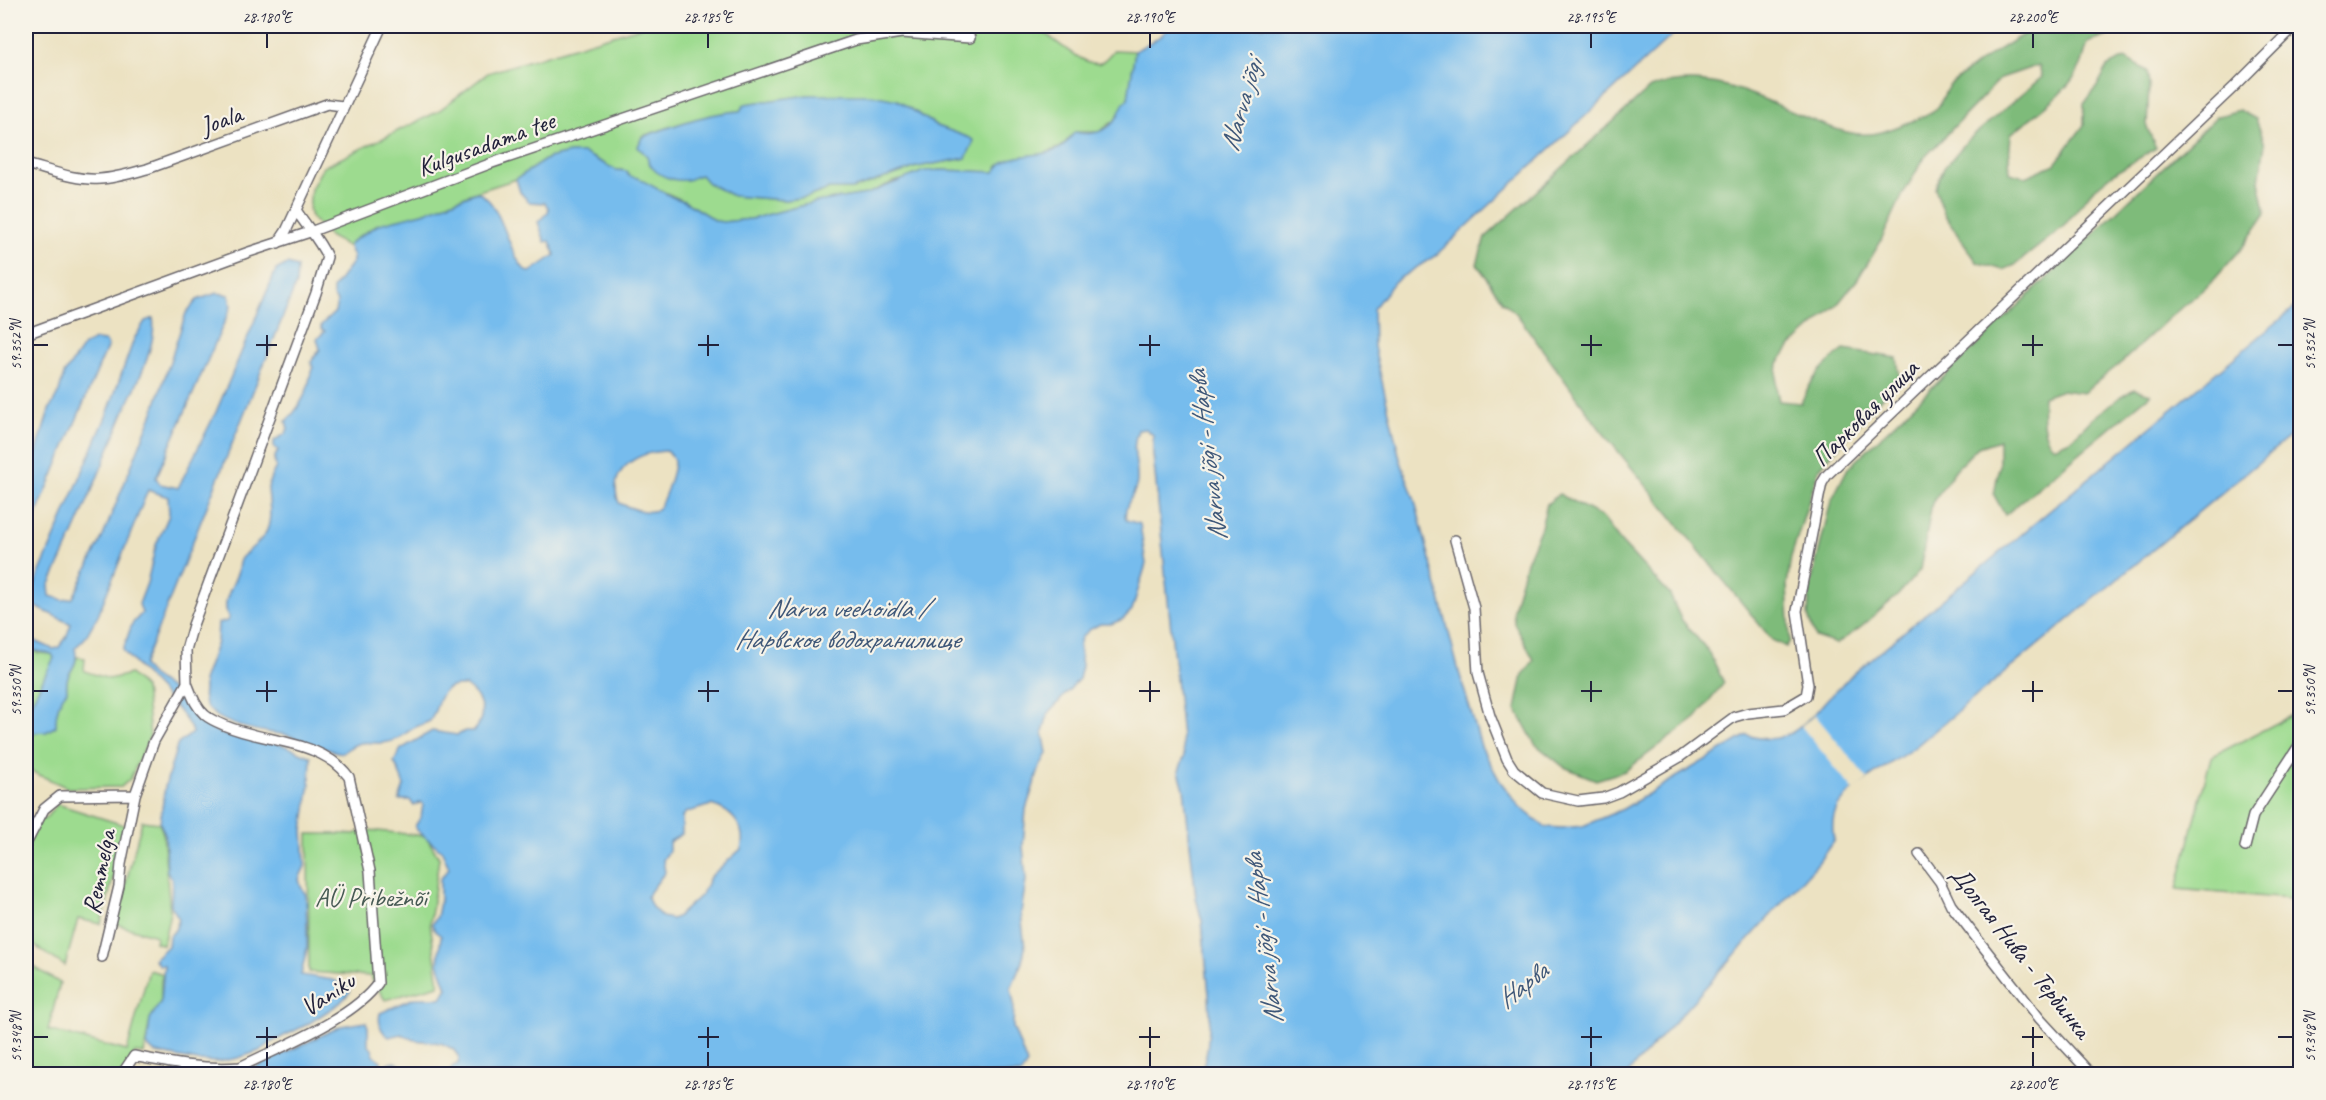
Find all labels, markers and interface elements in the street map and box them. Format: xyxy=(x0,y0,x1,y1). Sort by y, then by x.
text: 28.180°E xyxy=(243,8,294,27)
text: 28.185°E xyxy=(684,8,735,27)
text: 28.190°E xyxy=(1126,8,1177,27)
text: 28.195°E xyxy=(1567,8,1618,27)
text: 28.200°E xyxy=(2009,8,2060,27)
water label: Narva jõgi xyxy=(1212,48,1272,155)
street label: Joala xyxy=(194,96,249,143)
street label: Kulgusadama tee xyxy=(413,103,562,184)
text: 59.352°N xyxy=(7,317,26,370)
text: 59.352°N xyxy=(2301,317,2320,370)
street label: Парковая улица xyxy=(1804,351,1927,474)
water label: Narva jõgi - Нарва xyxy=(1179,367,1234,543)
water label: Narva veehoidla / Нарвское водохранилище xyxy=(735,591,963,656)
text: 59.350°N xyxy=(7,663,26,716)
text: 59.350°N xyxy=(2301,663,2320,716)
street label: Remmelga xyxy=(75,825,124,917)
water label: Narva jõgi - Нарва xyxy=(1235,850,1290,1026)
street label: Долгая Нива - Тербинка xyxy=(1943,859,2100,1047)
park label: AÜ Pribežnõi xyxy=(315,881,430,914)
water label: Нарва xyxy=(1490,953,1556,1016)
street label: Vaniku xyxy=(294,963,363,1024)
text: 59.348°N xyxy=(7,1009,26,1062)
text: 59.348°N xyxy=(2301,1009,2320,1062)
text: 28.180°E xyxy=(243,1075,294,1094)
text: 28.185°E xyxy=(684,1075,735,1094)
text: 28.190°E xyxy=(1126,1075,1177,1094)
text: 28.195°E xyxy=(1567,1075,1618,1094)
text: 28.200°E xyxy=(2009,1075,2060,1094)

